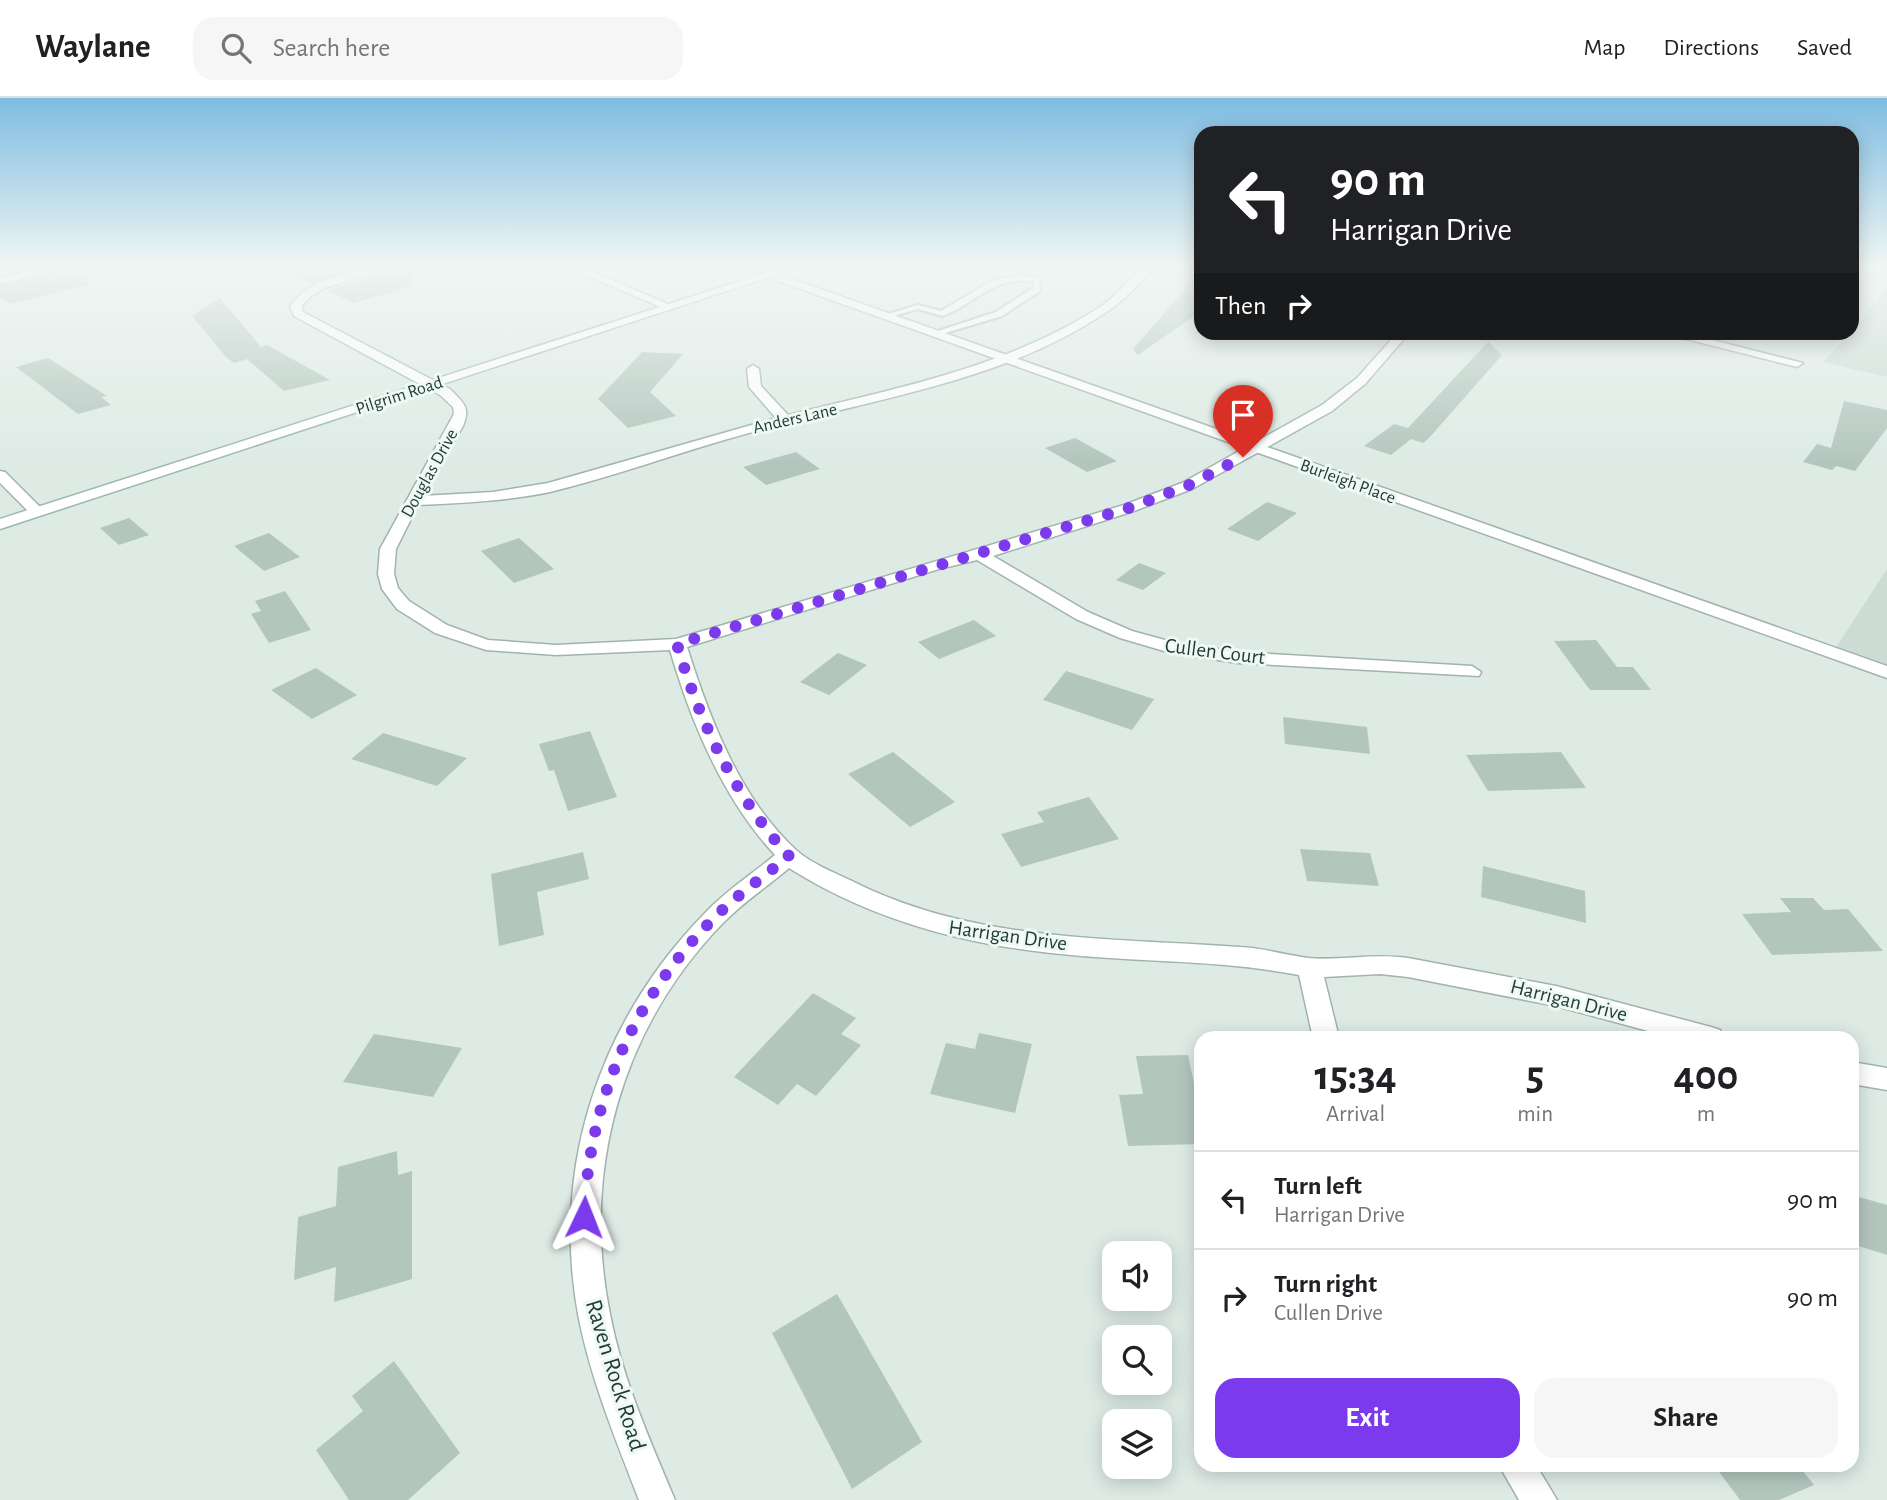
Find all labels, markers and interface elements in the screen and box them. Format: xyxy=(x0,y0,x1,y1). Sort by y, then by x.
search box xyxy=(193,17,683,80)
icon: search xyxy=(217,29,255,67)
text: Waylane xyxy=(35,31,151,64)
text: Search here xyxy=(273,35,390,61)
text: Map xyxy=(1583,36,1625,60)
text: Directions xyxy=(1663,36,1759,60)
text: Saved xyxy=(1797,36,1852,60)
icon: left xyxy=(1215,154,1306,245)
text: 90 m xyxy=(1330,156,1426,205)
text: Harrigan Drive xyxy=(1330,214,1512,246)
icon: right xyxy=(1280,287,1318,325)
text: Then xyxy=(1215,293,1266,319)
street label: Pilgrim Road xyxy=(354,373,445,418)
pin xyxy=(1213,385,1273,457)
icon: arrive xyxy=(1224,396,1262,434)
street label: Anders Lane xyxy=(751,401,839,437)
street label: Douglas Drive xyxy=(398,426,462,521)
street label: Burleigh Place xyxy=(1298,456,1398,508)
street label: Cullen Court xyxy=(1164,635,1266,668)
street label: Harrigan Drive xyxy=(947,917,1069,954)
street label: Harrigan Drive xyxy=(1508,976,1629,1025)
text: 15:34 xyxy=(1315,1055,1397,1097)
text: 5 xyxy=(1526,1055,1544,1097)
text: 400 xyxy=(1674,1055,1738,1097)
text: Arrival xyxy=(1326,1103,1385,1126)
text: min xyxy=(1517,1103,1553,1126)
text: m xyxy=(1697,1103,1715,1126)
text: Turn left xyxy=(1274,1173,1362,1199)
position arrow xyxy=(547,1180,621,1254)
icon: left xyxy=(1215,1181,1253,1219)
text: 90 m xyxy=(1787,1187,1838,1213)
text: Harrigan Drive xyxy=(1274,1204,1405,1227)
map controls xyxy=(1102,1241,1172,1479)
button: sound xyxy=(1102,1241,1172,1311)
text: Turn right xyxy=(1274,1271,1377,1297)
icon: right xyxy=(1215,1279,1253,1317)
text: 90 m xyxy=(1787,1285,1838,1311)
street label: Raven Rock Road xyxy=(581,1297,649,1454)
text: Cullen Drive xyxy=(1274,1302,1383,1325)
button: search xyxy=(1102,1325,1172,1395)
button: Exit xyxy=(1215,1378,1520,1458)
button: Share xyxy=(1534,1378,1838,1458)
button: layers xyxy=(1102,1409,1172,1479)

